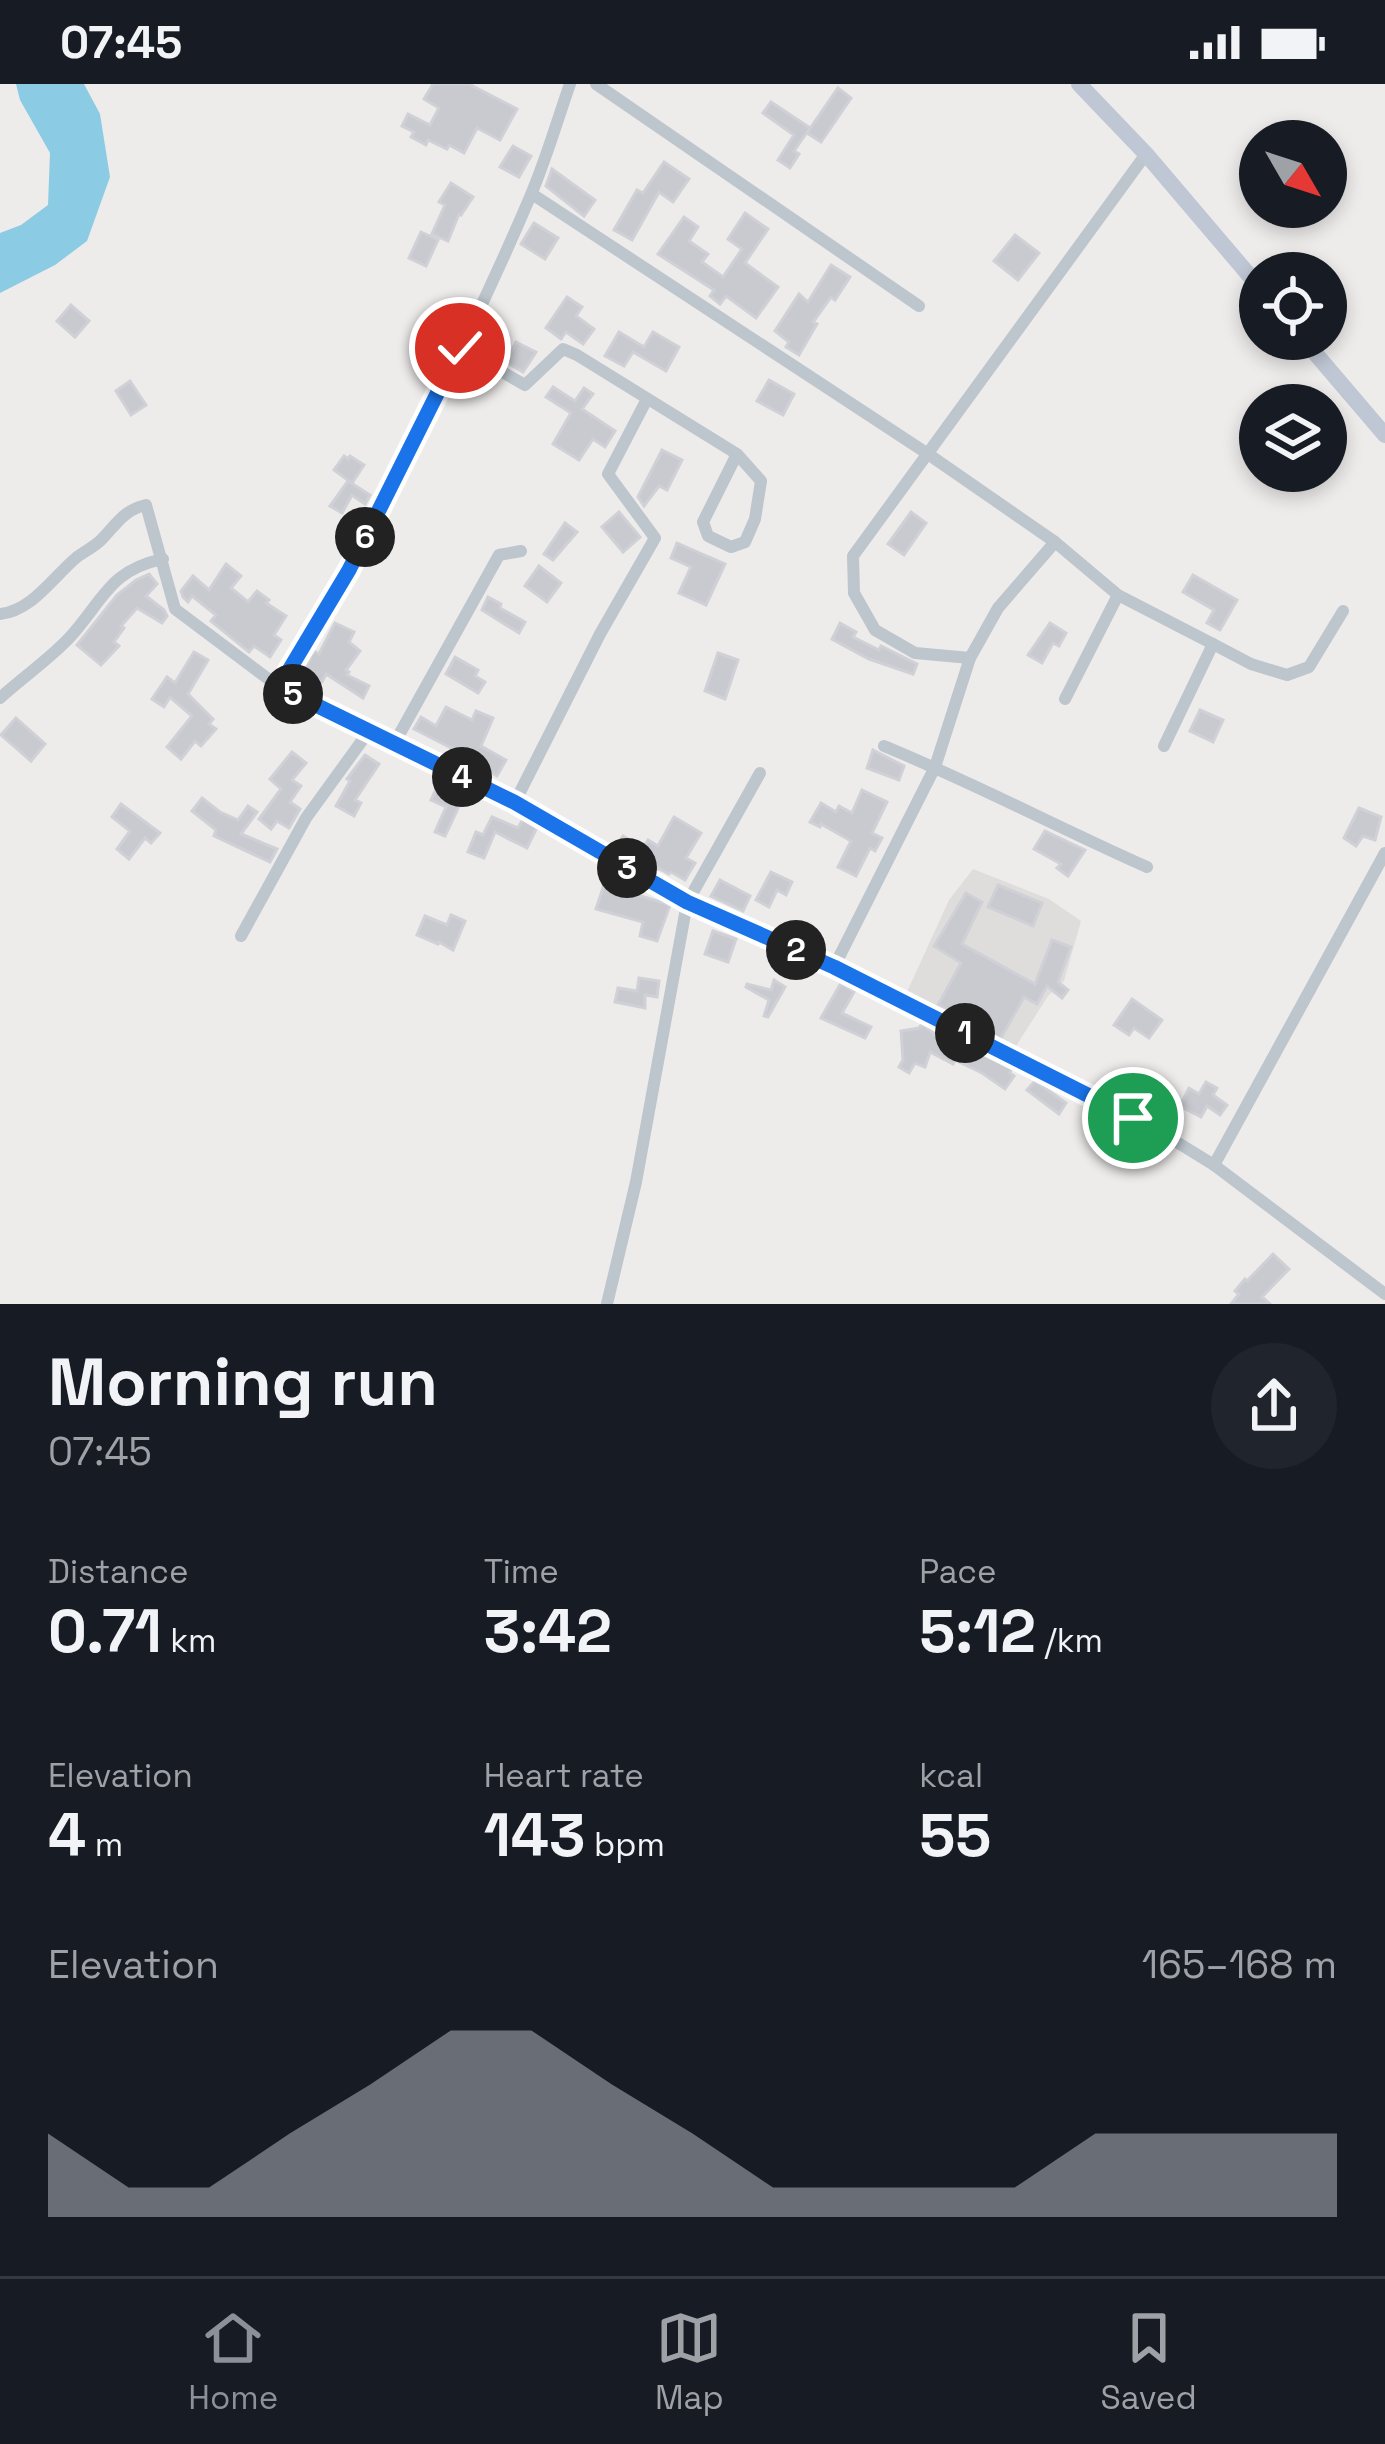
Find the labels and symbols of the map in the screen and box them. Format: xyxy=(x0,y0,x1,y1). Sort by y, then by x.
north arrow xyxy=(1239,120,1347,228)
pin xyxy=(409,297,511,399)
pin: 6 xyxy=(335,507,395,567)
pin: 5 xyxy=(263,664,323,724)
pin: 4 xyxy=(432,747,492,807)
pin: 3 xyxy=(597,838,657,898)
pin: 2 xyxy=(766,920,826,980)
pin: 1 xyxy=(935,1003,995,1063)
pin xyxy=(1082,1067,1184,1169)

